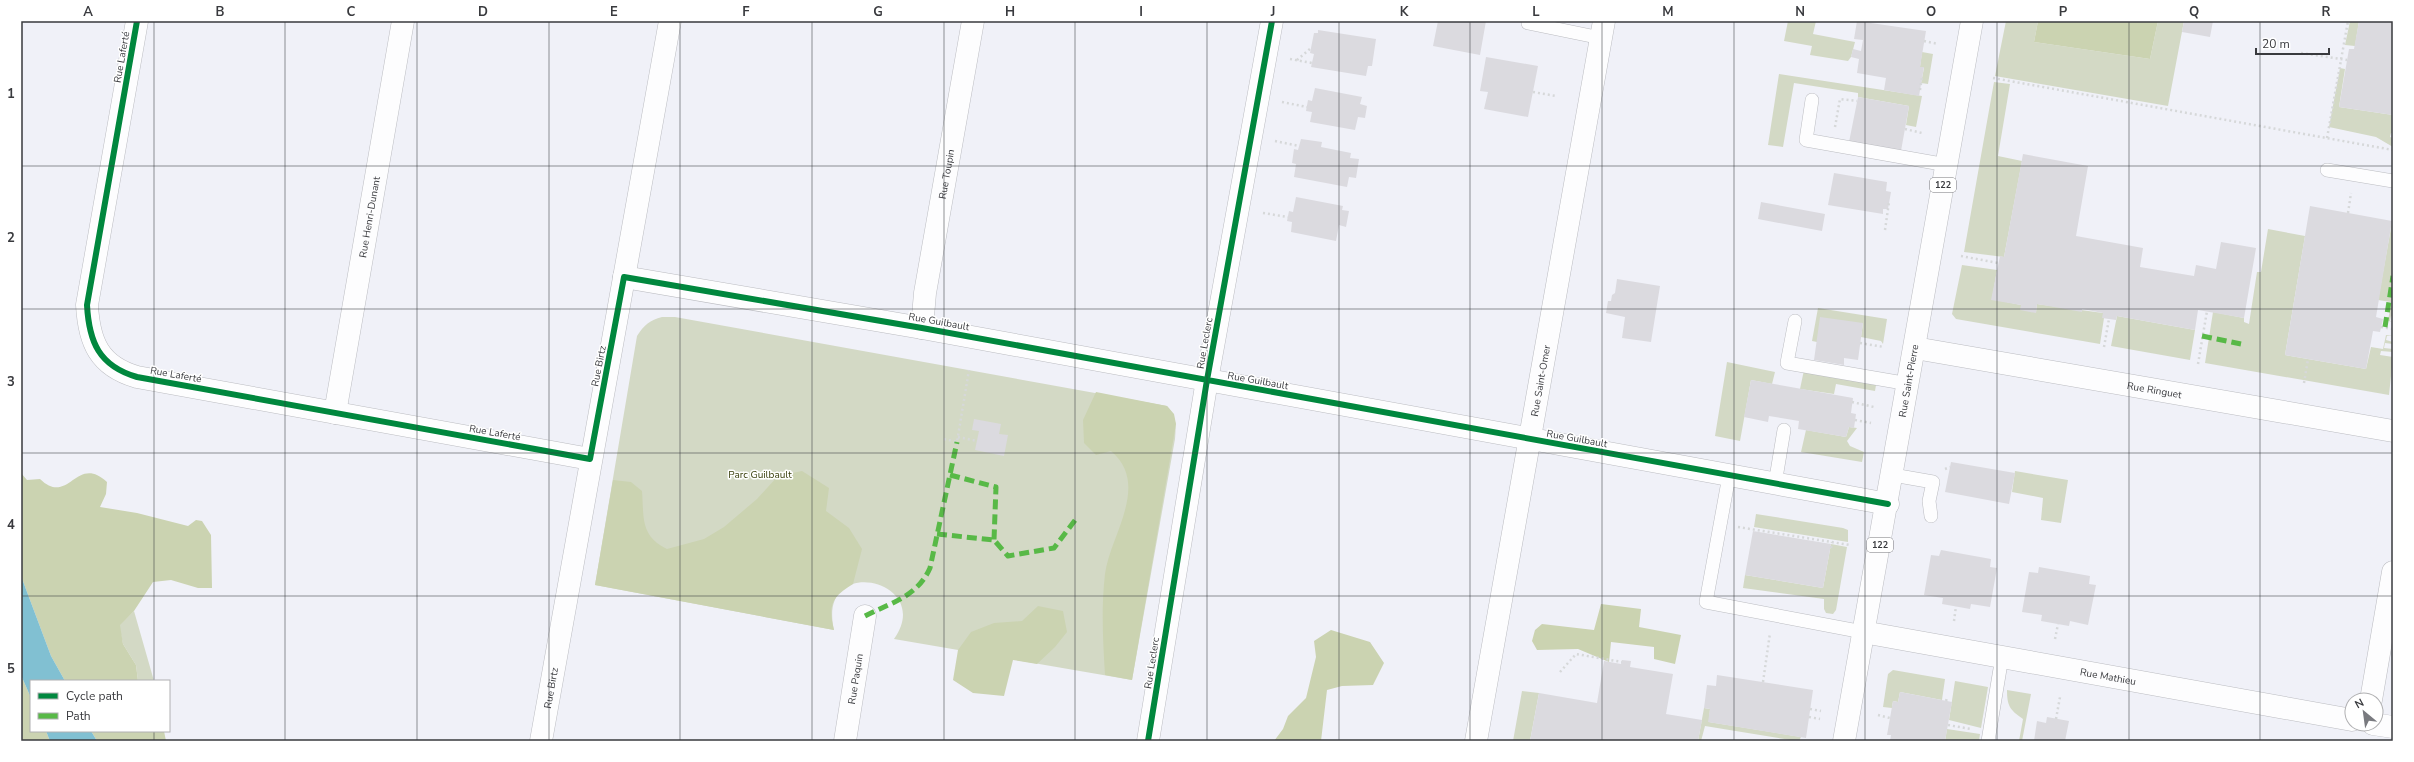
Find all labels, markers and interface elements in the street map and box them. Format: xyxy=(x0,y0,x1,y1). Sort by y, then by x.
text: A xyxy=(83,3,93,21)
text: B xyxy=(216,3,225,21)
text: C xyxy=(347,3,356,21)
text: D xyxy=(478,3,488,21)
text: E xyxy=(610,3,618,21)
text: F xyxy=(742,3,750,21)
text: G xyxy=(873,3,883,21)
text: H xyxy=(1005,3,1015,21)
text: I xyxy=(1139,3,1143,21)
text: J xyxy=(1270,3,1275,21)
text: K xyxy=(1400,3,1409,21)
text: L xyxy=(1532,3,1540,21)
text: M xyxy=(1662,3,1674,21)
text: N xyxy=(1795,3,1805,21)
text: O xyxy=(1926,3,1936,21)
text: P xyxy=(2059,3,2068,21)
text: Q xyxy=(2189,3,2199,21)
text: R xyxy=(2322,3,2331,21)
street label: Rue Laferté xyxy=(111,30,133,84)
scale bar xyxy=(2256,30,2329,56)
text: 20 m xyxy=(2262,36,2290,52)
text: 1 xyxy=(7,85,15,103)
street label: Rue Toupin xyxy=(936,148,958,200)
street label: Rue Henri-Dunant xyxy=(356,175,384,259)
road number: 122 xyxy=(1930,178,1956,192)
text: 2 xyxy=(7,229,15,247)
street label: Rue Guilbault xyxy=(907,310,971,334)
street label: Rue Leclerc xyxy=(1194,316,1216,370)
street label: Rue Saint-Omer xyxy=(1528,343,1554,418)
street label: Rue Saint-Pierre xyxy=(1896,343,1922,418)
street label: Rue Birtz xyxy=(588,344,610,388)
street label: Rue Laferté xyxy=(149,364,203,386)
street label: Rue Guilbault xyxy=(1226,369,1290,393)
text: 3 xyxy=(7,373,15,391)
street label: Rue Ringuet xyxy=(2126,379,2183,402)
street label: Rue Laferté xyxy=(468,422,522,444)
street label: Rue Guilbault xyxy=(1545,427,1609,451)
park label: Parc Guilbault xyxy=(728,468,792,482)
text: 4 xyxy=(7,516,15,534)
road number: 122 xyxy=(1867,538,1893,552)
street label: Rue Leclerc xyxy=(1141,636,1163,690)
street label: Rue Paquin xyxy=(845,653,867,705)
text: 5 xyxy=(7,660,15,678)
street label: Rue Mathieu xyxy=(2079,665,2137,689)
street label: Rue Birtz xyxy=(541,666,562,710)
legend xyxy=(30,680,170,732)
text: Cycle path xyxy=(66,688,123,704)
north arrow xyxy=(2344,692,2384,732)
text: N xyxy=(2352,695,2367,712)
text: Path xyxy=(66,708,91,724)

